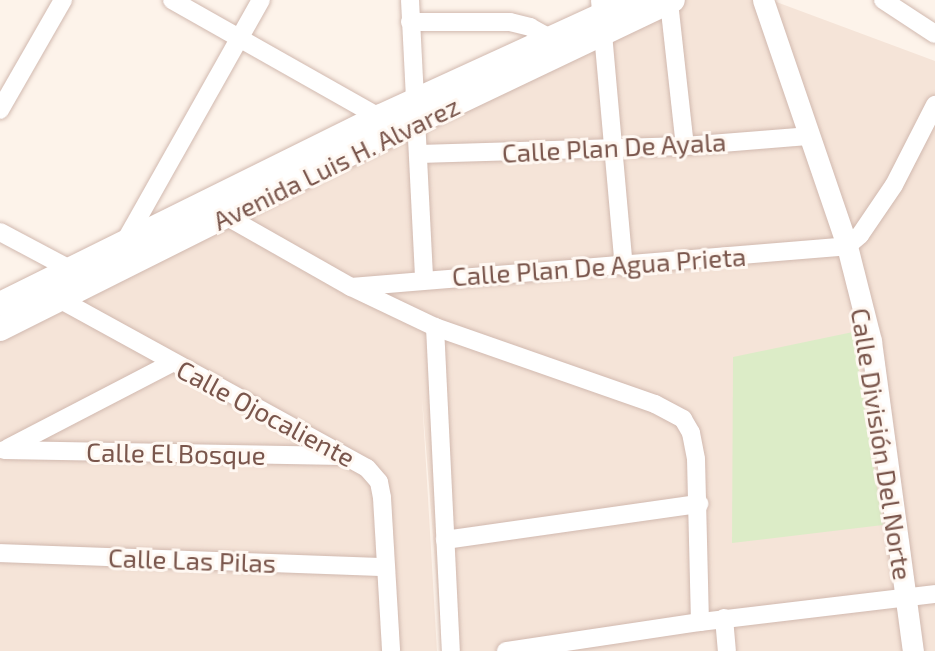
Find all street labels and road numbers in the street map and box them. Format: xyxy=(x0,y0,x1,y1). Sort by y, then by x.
street label: Avenida Luis H. Alvarez xyxy=(207,90,465,236)
street label: Calle Plan De Ayala xyxy=(501,126,727,168)
street label: Calle Plan De Agua Prieta xyxy=(451,240,747,292)
street label: Calle División Del Norte xyxy=(845,305,919,583)
street label: Calle Ojocaliente xyxy=(172,353,360,473)
street label: Calle El Bosque xyxy=(86,436,266,470)
street label: Calle Las Pilas xyxy=(108,541,276,579)

